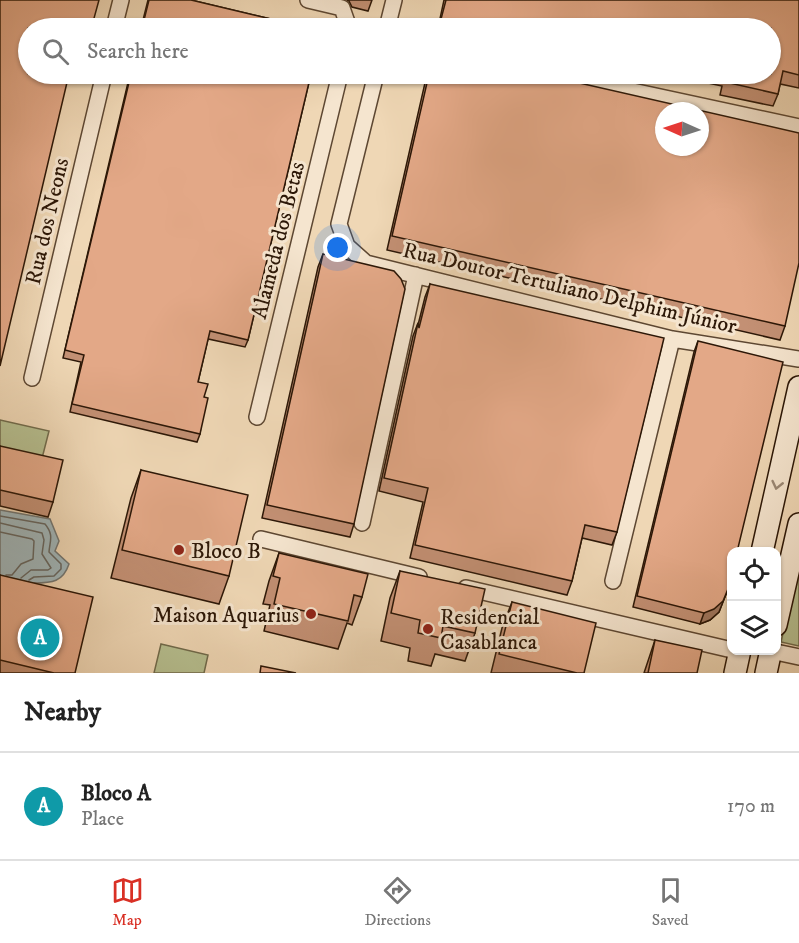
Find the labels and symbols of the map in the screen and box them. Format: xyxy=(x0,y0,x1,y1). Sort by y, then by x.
north arrow xyxy=(655,102,709,156)
street label: Rua dos Neons xyxy=(20,155,75,287)
street label: Alameda dos Betas xyxy=(246,159,311,322)
your location xyxy=(323,233,352,262)
street label: Rua Doutor Tertuliano Delphim Júnior xyxy=(400,237,740,340)
one-way arrow xyxy=(771,480,784,490)
place label: Bloco B xyxy=(191,538,261,565)
marker: Bloco B xyxy=(172,543,186,557)
place label: Maison Aquarius xyxy=(153,602,299,629)
place label: Residencial Casablanca xyxy=(440,604,540,656)
marker: Maison Aquarius xyxy=(304,607,318,621)
pin: A xyxy=(20,616,60,660)
marker: Residencial Casablanca xyxy=(421,622,435,636)

